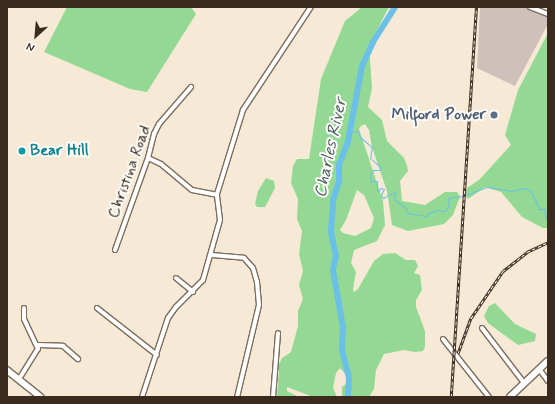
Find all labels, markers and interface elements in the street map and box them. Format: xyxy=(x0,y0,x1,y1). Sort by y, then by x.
north arrow xyxy=(16,16,56,56)
text: N xyxy=(24,39,37,55)
water label: Charles River xyxy=(311,97,351,199)
place label: Milford Power xyxy=(394,105,486,125)
marker: Milford Power xyxy=(489,110,499,120)
street label: Christina Road xyxy=(104,123,156,221)
place label: Bear Hill xyxy=(30,141,88,161)
marker: Bear Hill xyxy=(17,146,27,156)

